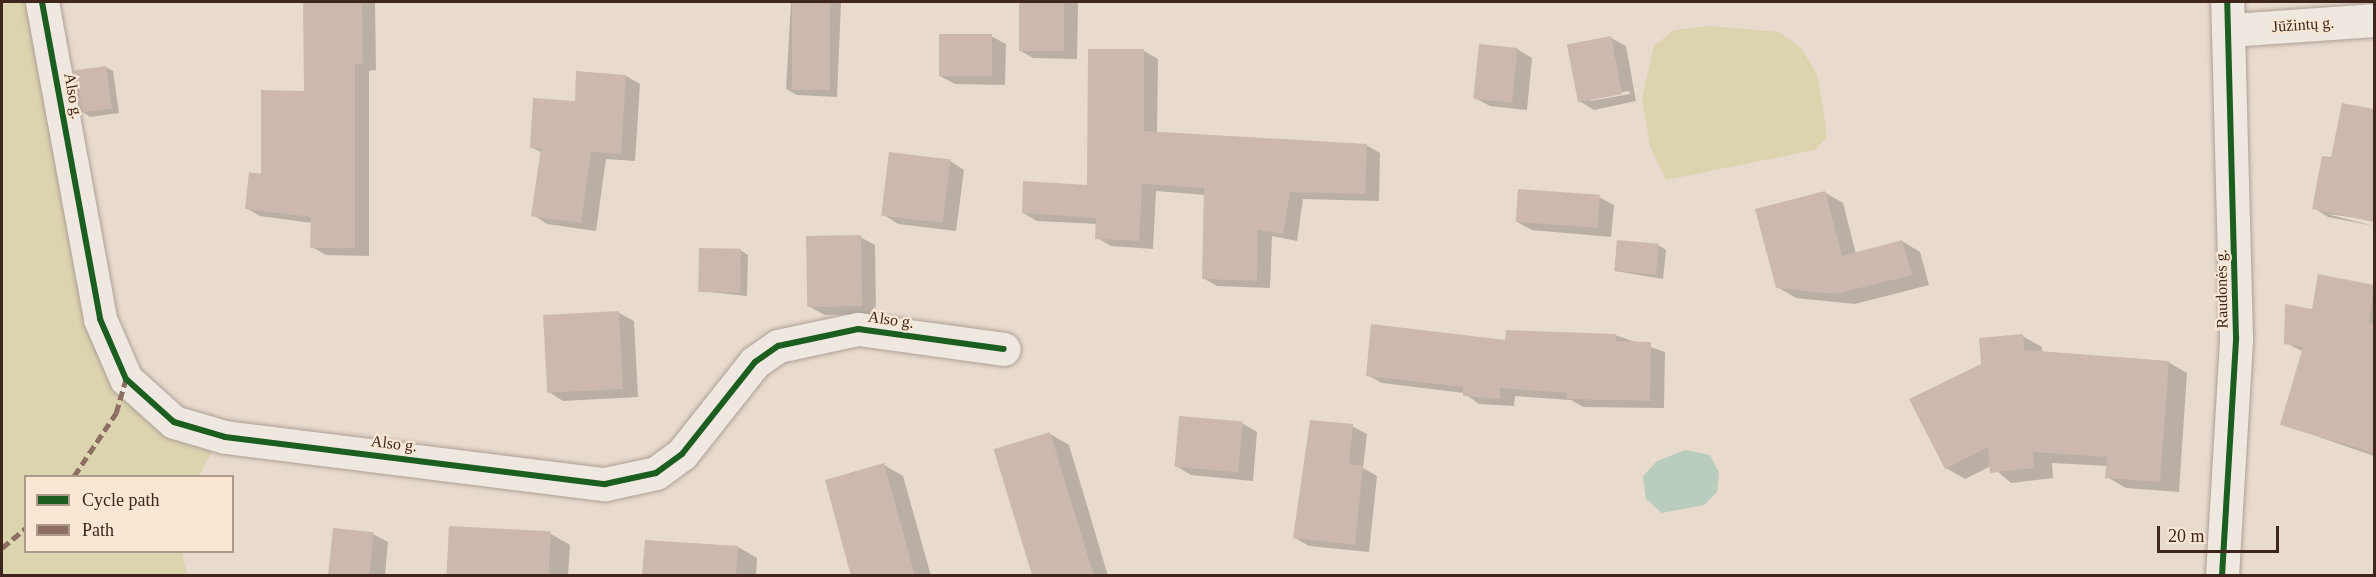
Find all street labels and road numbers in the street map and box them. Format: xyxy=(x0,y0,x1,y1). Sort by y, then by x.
street label: Jūžintų g. xyxy=(2271,13,2335,37)
street label: Also g. xyxy=(60,72,86,120)
street label: Raudonės g. xyxy=(2212,249,2232,329)
street label: Also g. xyxy=(867,307,915,333)
street label: Also g. xyxy=(370,432,418,456)

